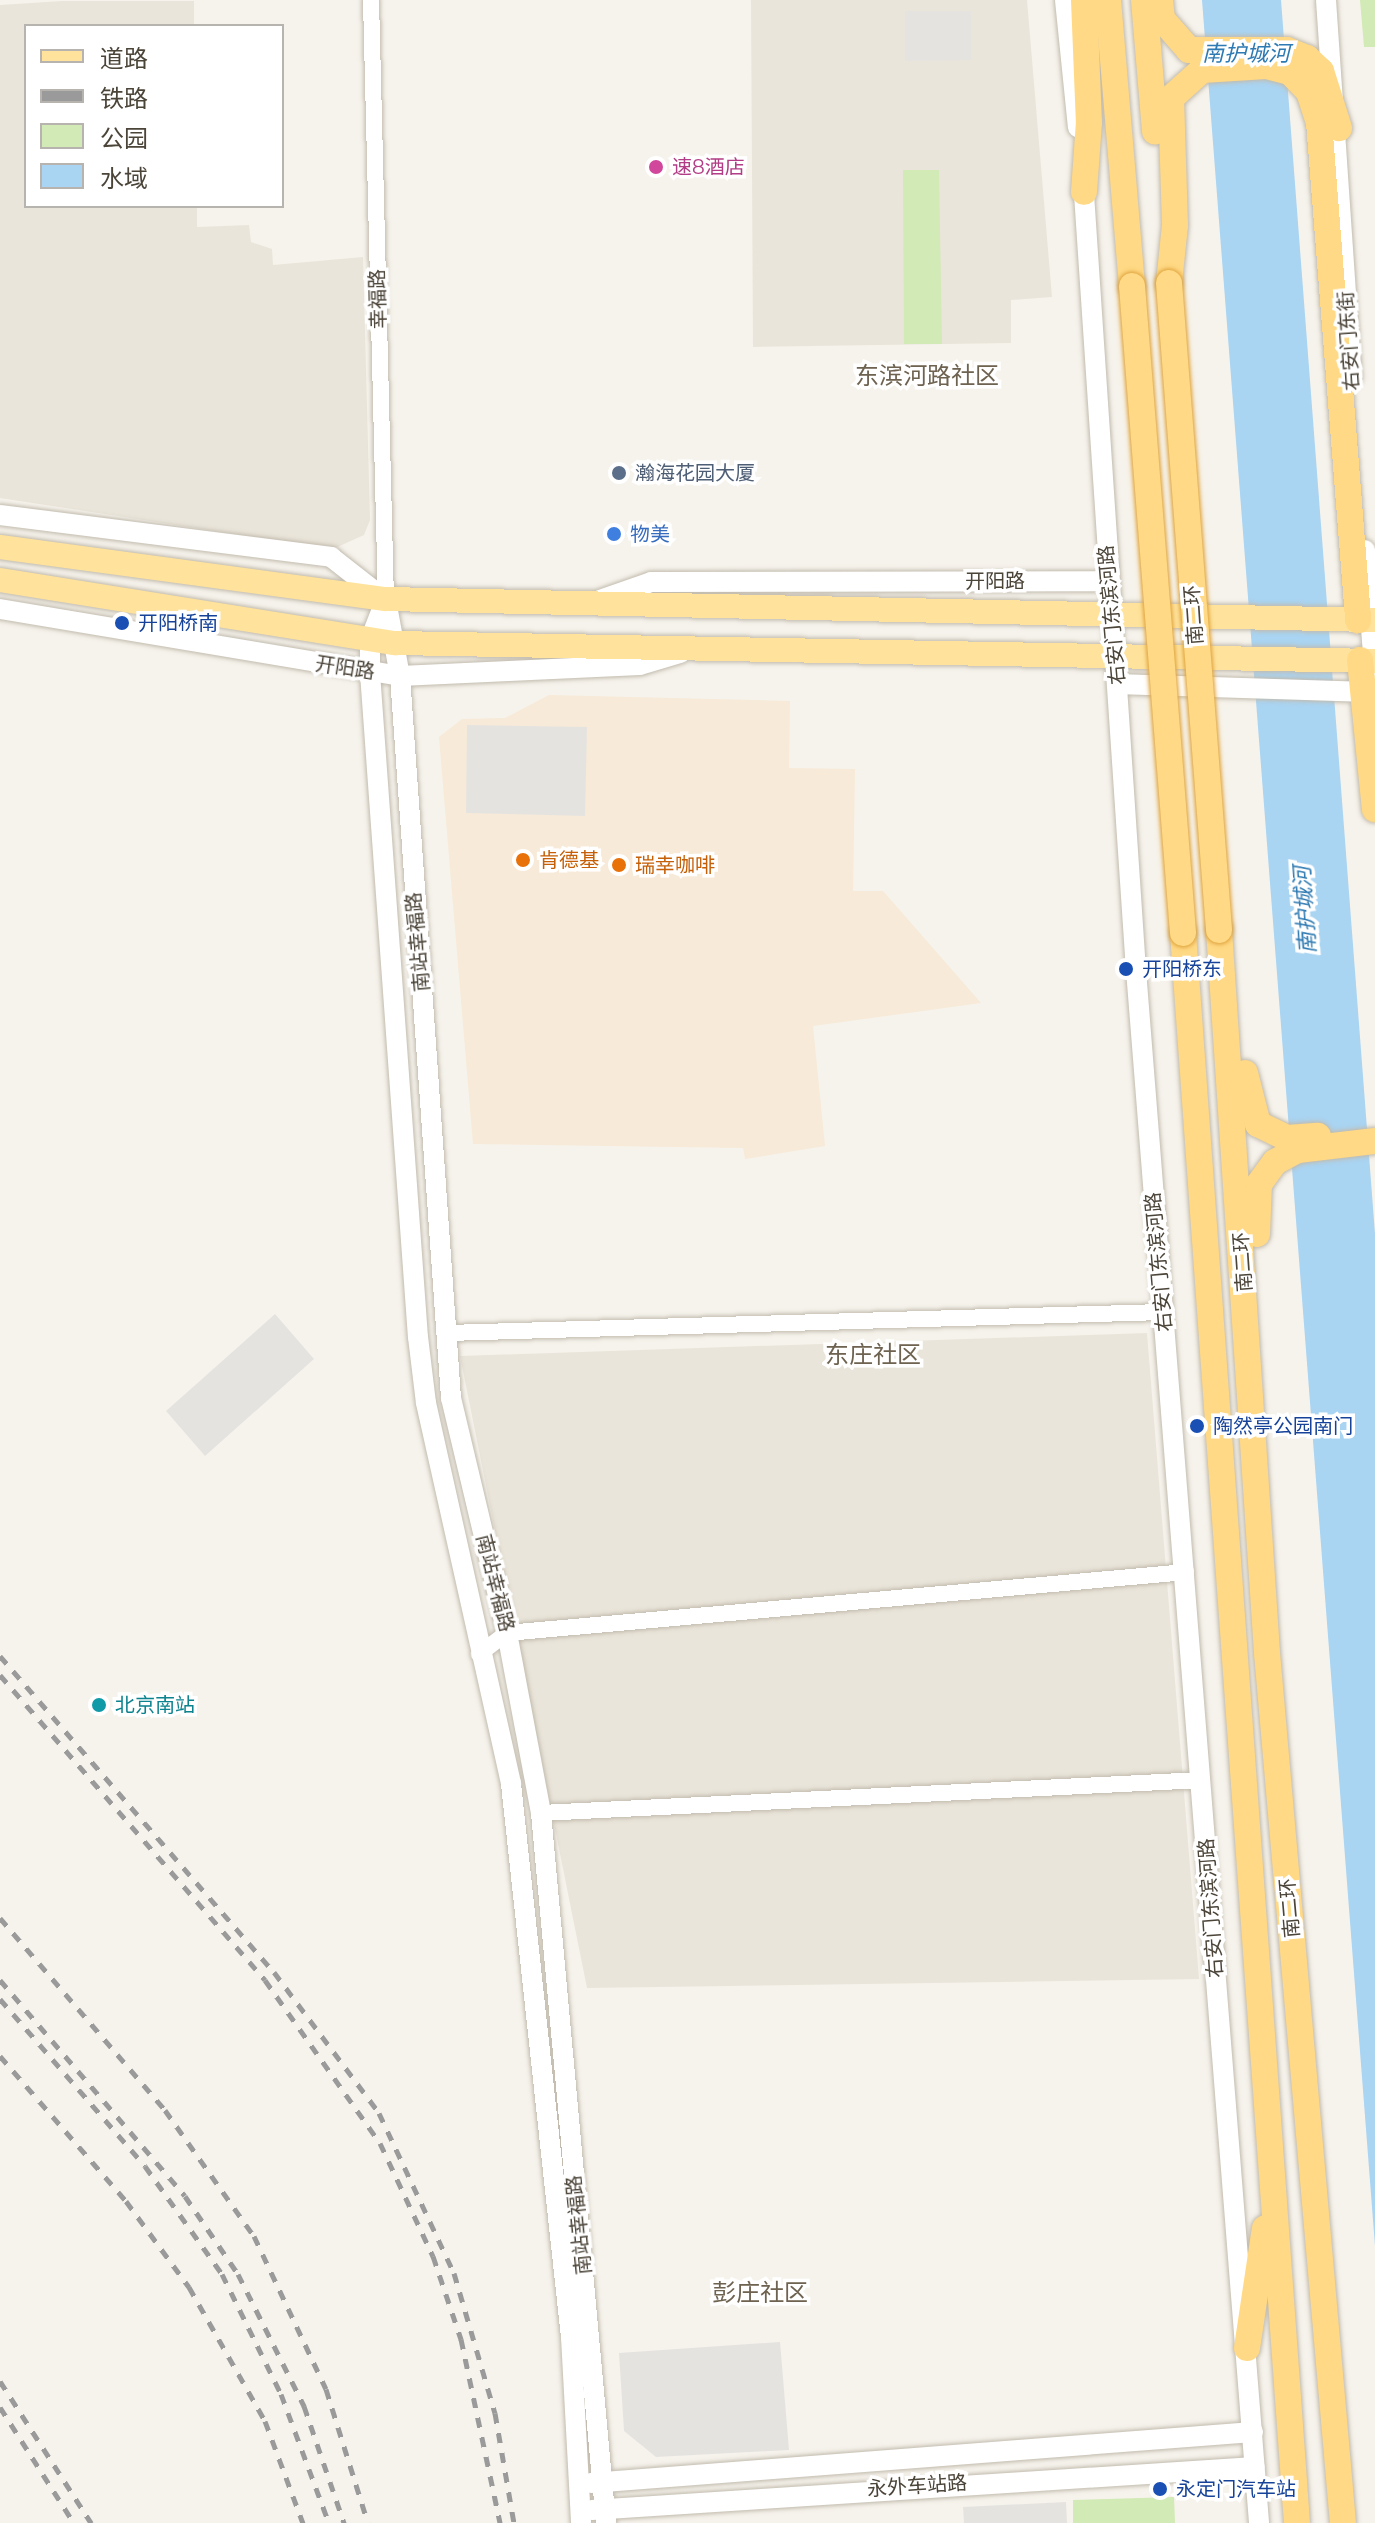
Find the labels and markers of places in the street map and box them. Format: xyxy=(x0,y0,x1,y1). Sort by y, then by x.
place label: 速8酒店 xyxy=(672,155,745,179)
marker: 速8酒店 xyxy=(647,158,665,176)
place label: 瀚海花园大厦 xyxy=(635,461,755,485)
marker: 瀚海花园大厦 xyxy=(610,464,628,482)
place label: 物美 xyxy=(630,522,670,546)
marker: 物美 xyxy=(605,525,623,543)
place label: 开阳桥南 xyxy=(138,611,218,635)
marker: 开阳桥南 xyxy=(113,614,131,632)
place label: 肯德基 xyxy=(539,848,599,872)
marker: 肯德基 xyxy=(514,851,532,869)
place label: 瑞幸咖啡 xyxy=(635,853,715,877)
marker: 瑞幸咖啡 xyxy=(610,856,628,874)
place label: 开阳桥东 xyxy=(1142,957,1222,981)
marker: 开阳桥东 xyxy=(1117,960,1135,978)
place label: 陶然亭公园南门 xyxy=(1213,1414,1353,1438)
marker: 陶然亭公园南门 xyxy=(1188,1417,1206,1435)
place label: 北京南站 xyxy=(115,1693,195,1717)
marker: 北京南站 xyxy=(90,1696,108,1714)
place label: 永定门汽车站 xyxy=(1176,2477,1296,2501)
marker: 永定门汽车站 xyxy=(1151,2480,1169,2498)

